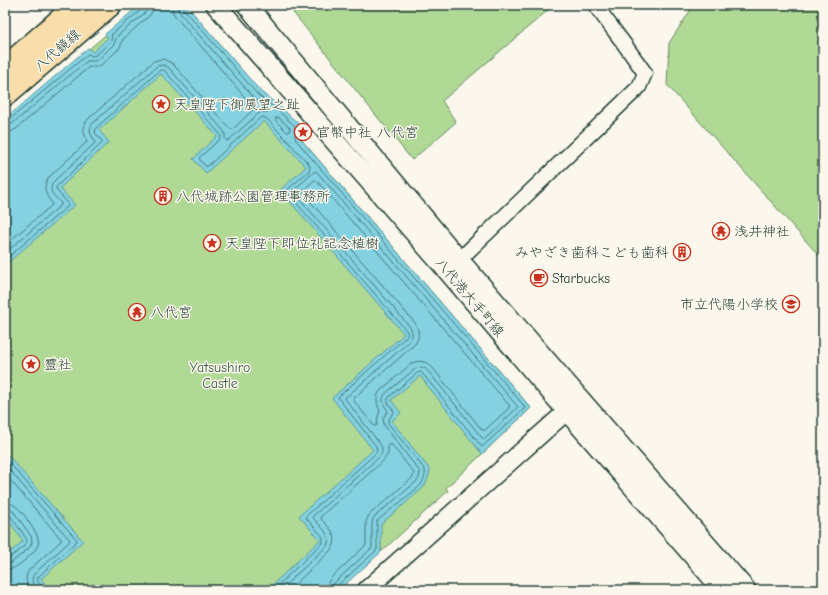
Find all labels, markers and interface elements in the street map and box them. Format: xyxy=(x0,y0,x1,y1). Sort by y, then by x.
street label: 八代鏡線 xyxy=(31,26,84,75)
place icon: 天皇陛下御展望之趾 xyxy=(151,94,171,114)
place label: 天皇陛下御展望之趾 xyxy=(174,96,300,113)
place icon: 官幣中社 八代宮 xyxy=(293,122,313,142)
place label: 官幣中社 八代宮 xyxy=(316,124,419,141)
building icon: 八代城跡公園管理事務所 xyxy=(153,186,173,206)
place label: 八代城跡公園管理事務所 xyxy=(176,188,330,205)
temple icon: 浅井神社 xyxy=(711,221,731,241)
place label: 浅井神社 xyxy=(734,223,790,240)
place icon: 天皇陛下即位礼記念植樹 xyxy=(202,233,222,253)
place label: 天皇陛下即位礼記念植樹 xyxy=(225,235,379,252)
building icon: みやざき歯科こども歯科 xyxy=(672,242,692,262)
place label: みやざき歯科こども歯科 xyxy=(515,244,669,261)
street label: 八代港大手町線 xyxy=(432,254,508,340)
cafe icon: Starbucks xyxy=(529,268,549,288)
place label: Starbucks xyxy=(552,270,610,287)
school or university icon: 市立代陽小学校 xyxy=(781,294,801,314)
place label: 市立代陽小学校 xyxy=(680,296,778,313)
temple icon: 八代宮 xyxy=(127,302,147,322)
place label: 八代宮 xyxy=(150,304,192,321)
place icon: 靈社 xyxy=(21,354,41,374)
place label: 靈社 xyxy=(44,356,72,373)
park label: Yatsushiro Castle xyxy=(190,359,250,392)

